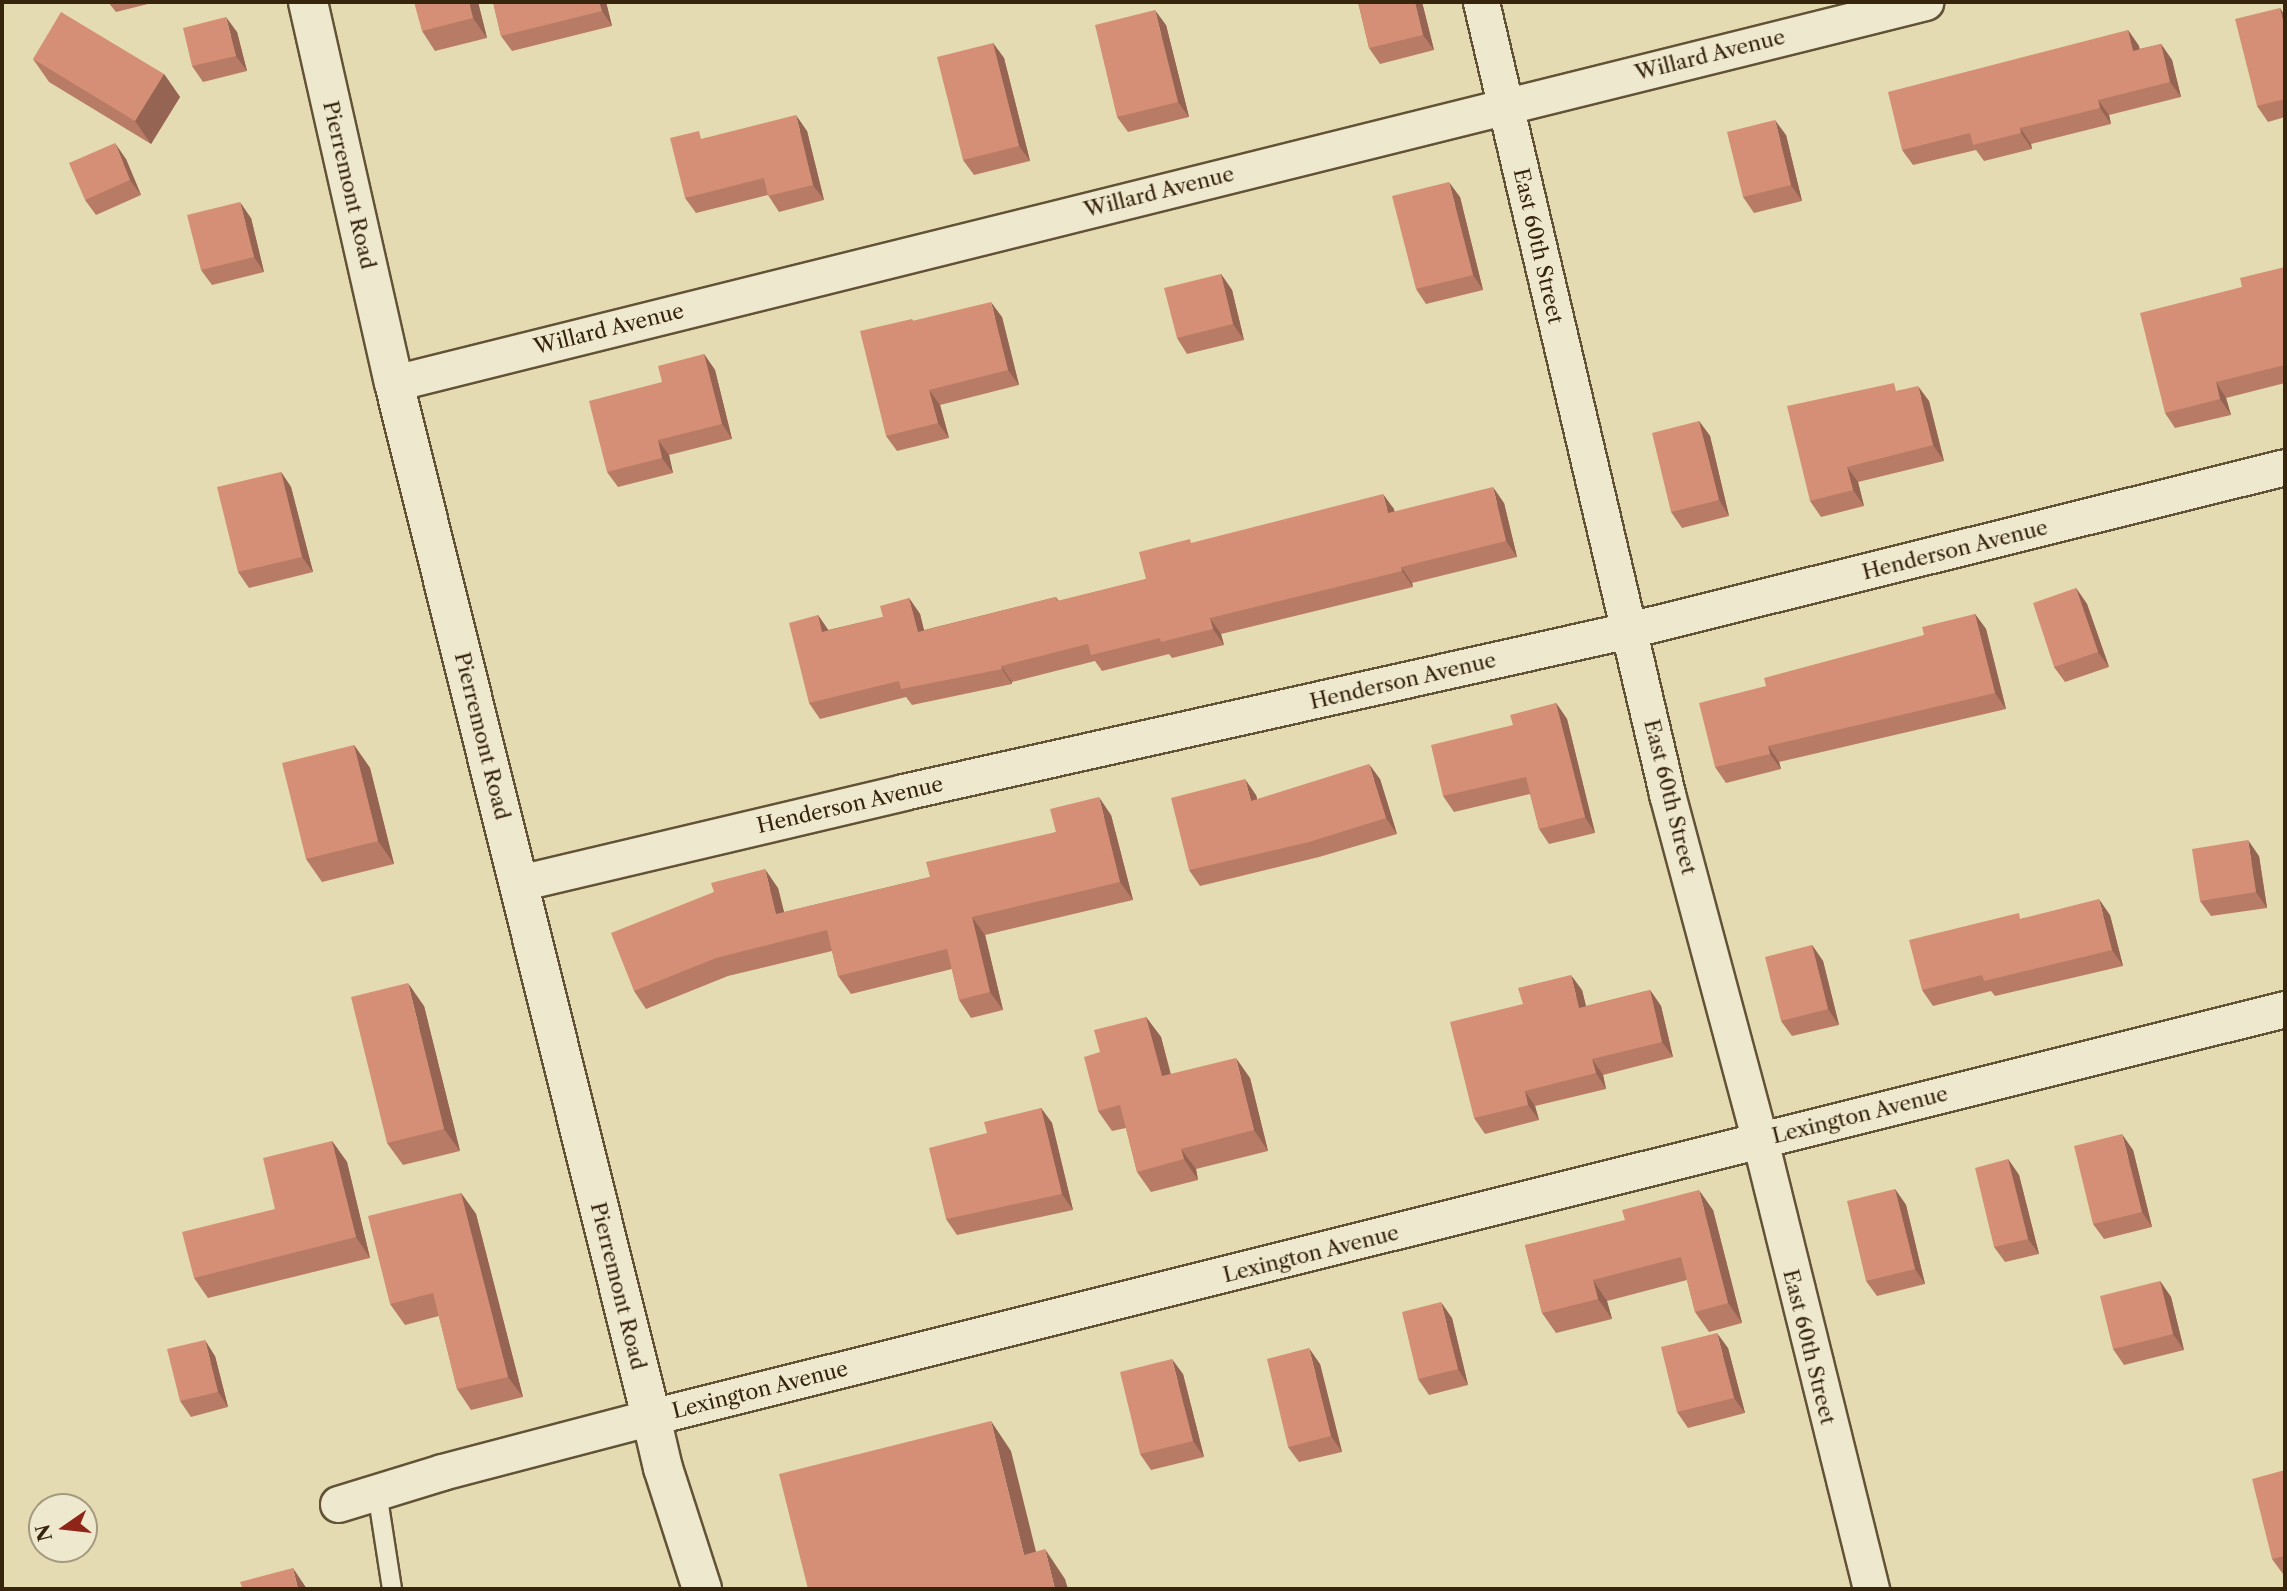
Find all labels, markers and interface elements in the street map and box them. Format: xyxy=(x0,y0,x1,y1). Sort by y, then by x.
street label: Willard Avenue xyxy=(1632,24,1788,86)
street label: Pierremont Road xyxy=(317,99,381,271)
street label: Willard Avenue xyxy=(1081,161,1237,223)
street label: East 60th Street xyxy=(1508,166,1568,326)
street label: Willard Avenue xyxy=(531,298,687,360)
street label: Henderson Avenue xyxy=(1859,515,2051,585)
street label: Henderson Avenue xyxy=(1307,647,1499,715)
street label: Pierremont Road xyxy=(449,650,515,822)
street label: East 60th Street xyxy=(1639,717,1701,877)
street label: Henderson Avenue xyxy=(754,771,946,839)
street label: Lexington Avenue xyxy=(1769,1081,1951,1149)
street label: Pierremont Road xyxy=(585,1200,651,1372)
street label: Lexington Avenue xyxy=(1220,1220,1402,1288)
street label: East 60th Street xyxy=(1778,1267,1840,1427)
street label: Lexington Avenue xyxy=(669,1356,851,1424)
north arrow xyxy=(28,1493,98,1563)
text: N xyxy=(31,1522,57,1544)

